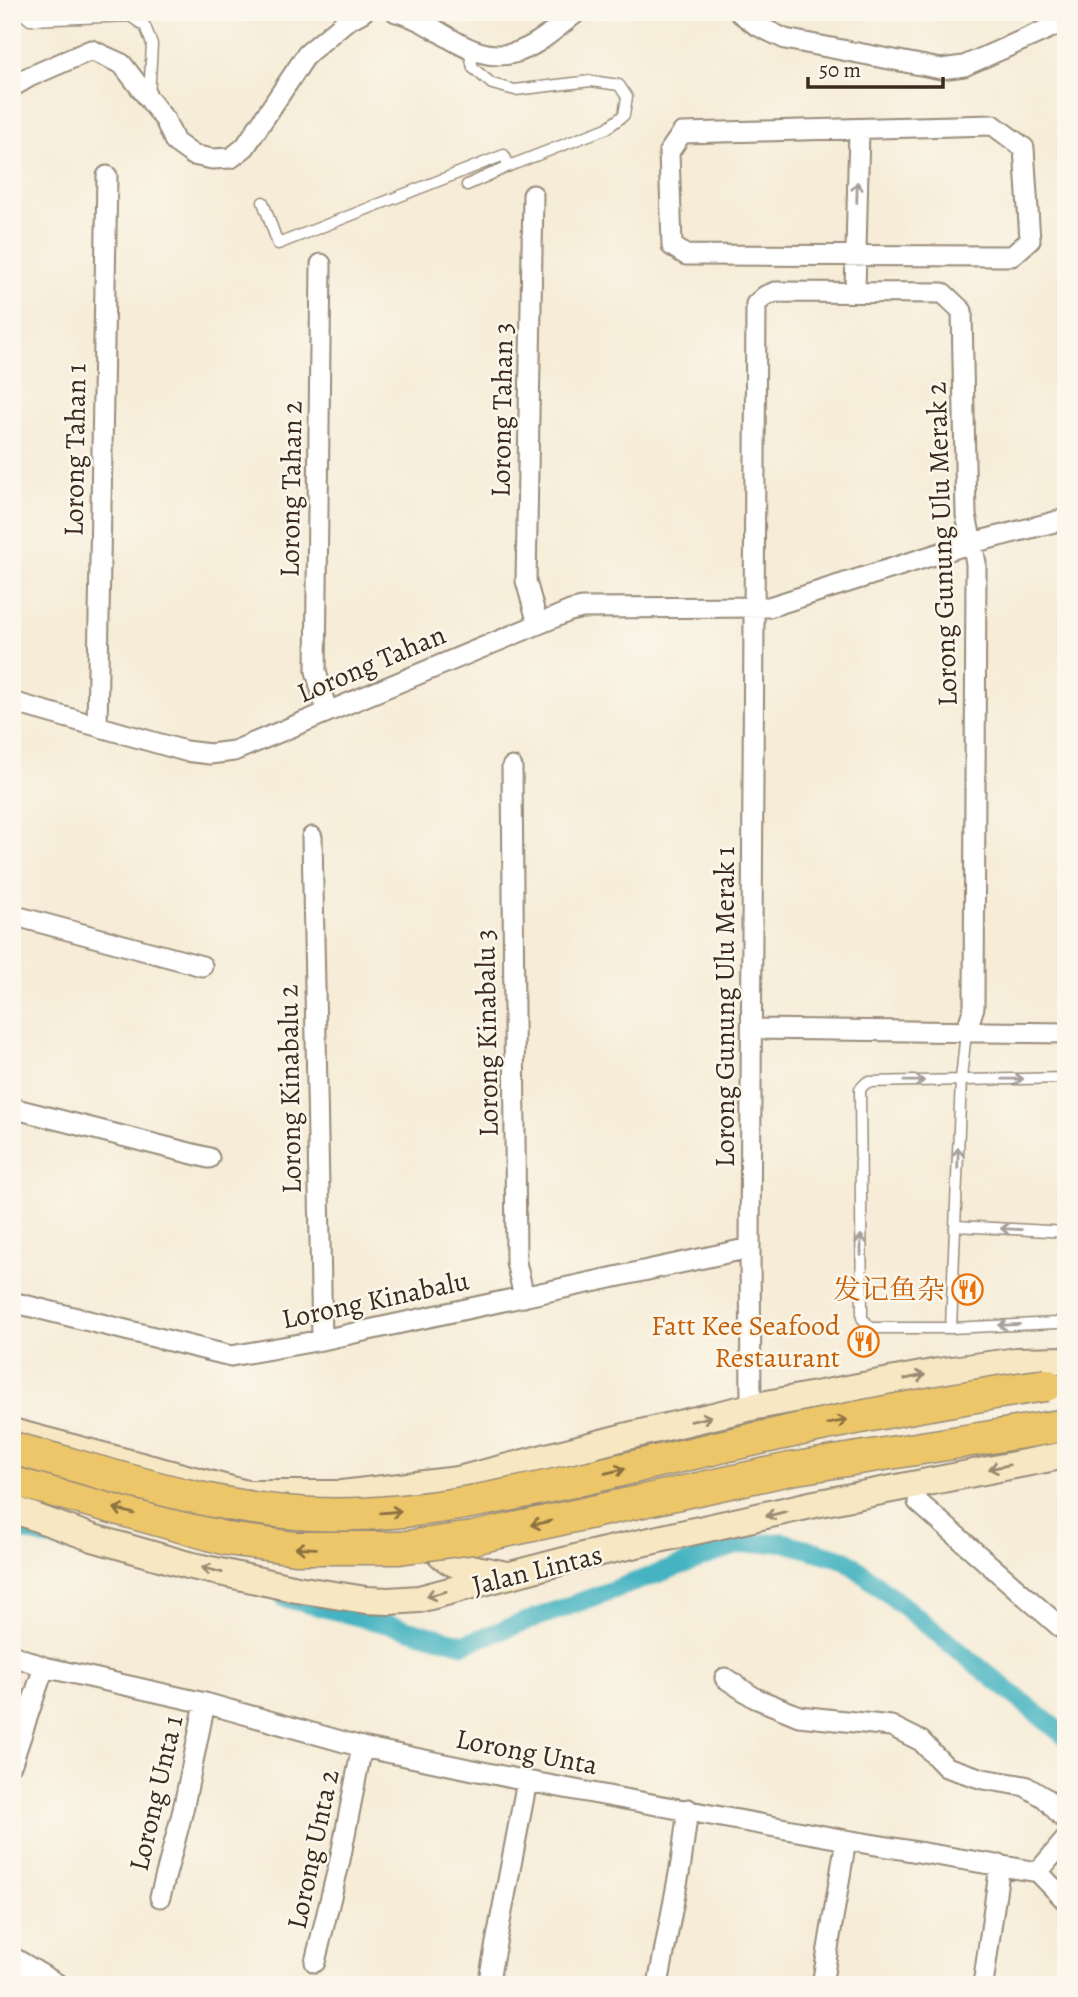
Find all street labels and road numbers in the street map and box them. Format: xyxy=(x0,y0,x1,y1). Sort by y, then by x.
street label: Lorong Tahan 3 xyxy=(481,322,523,498)
street label: Lorong Tahan 1 xyxy=(54,363,96,537)
street label: Lorong Gunung Ulu Merak 2 xyxy=(917,381,967,707)
street label: Lorong Tahan 2 xyxy=(270,400,312,578)
street label: Lorong Tahan xyxy=(291,616,451,712)
street label: Lorong Gunung Ulu Merak 1 xyxy=(706,847,744,1167)
street label: Lorong Kinabalu 3 xyxy=(466,929,508,1137)
street label: Lorong Kinabalu 2 xyxy=(269,984,311,1194)
street label: Lorong Kinabalu xyxy=(278,1261,473,1338)
street label: Jalan Lintas xyxy=(468,1535,606,1605)
street label: Lorong Unta 1 xyxy=(120,1712,192,1875)
street label: Lorong Unta xyxy=(453,1720,601,1784)
street label: Lorong Unta 2 xyxy=(278,1766,348,1933)

